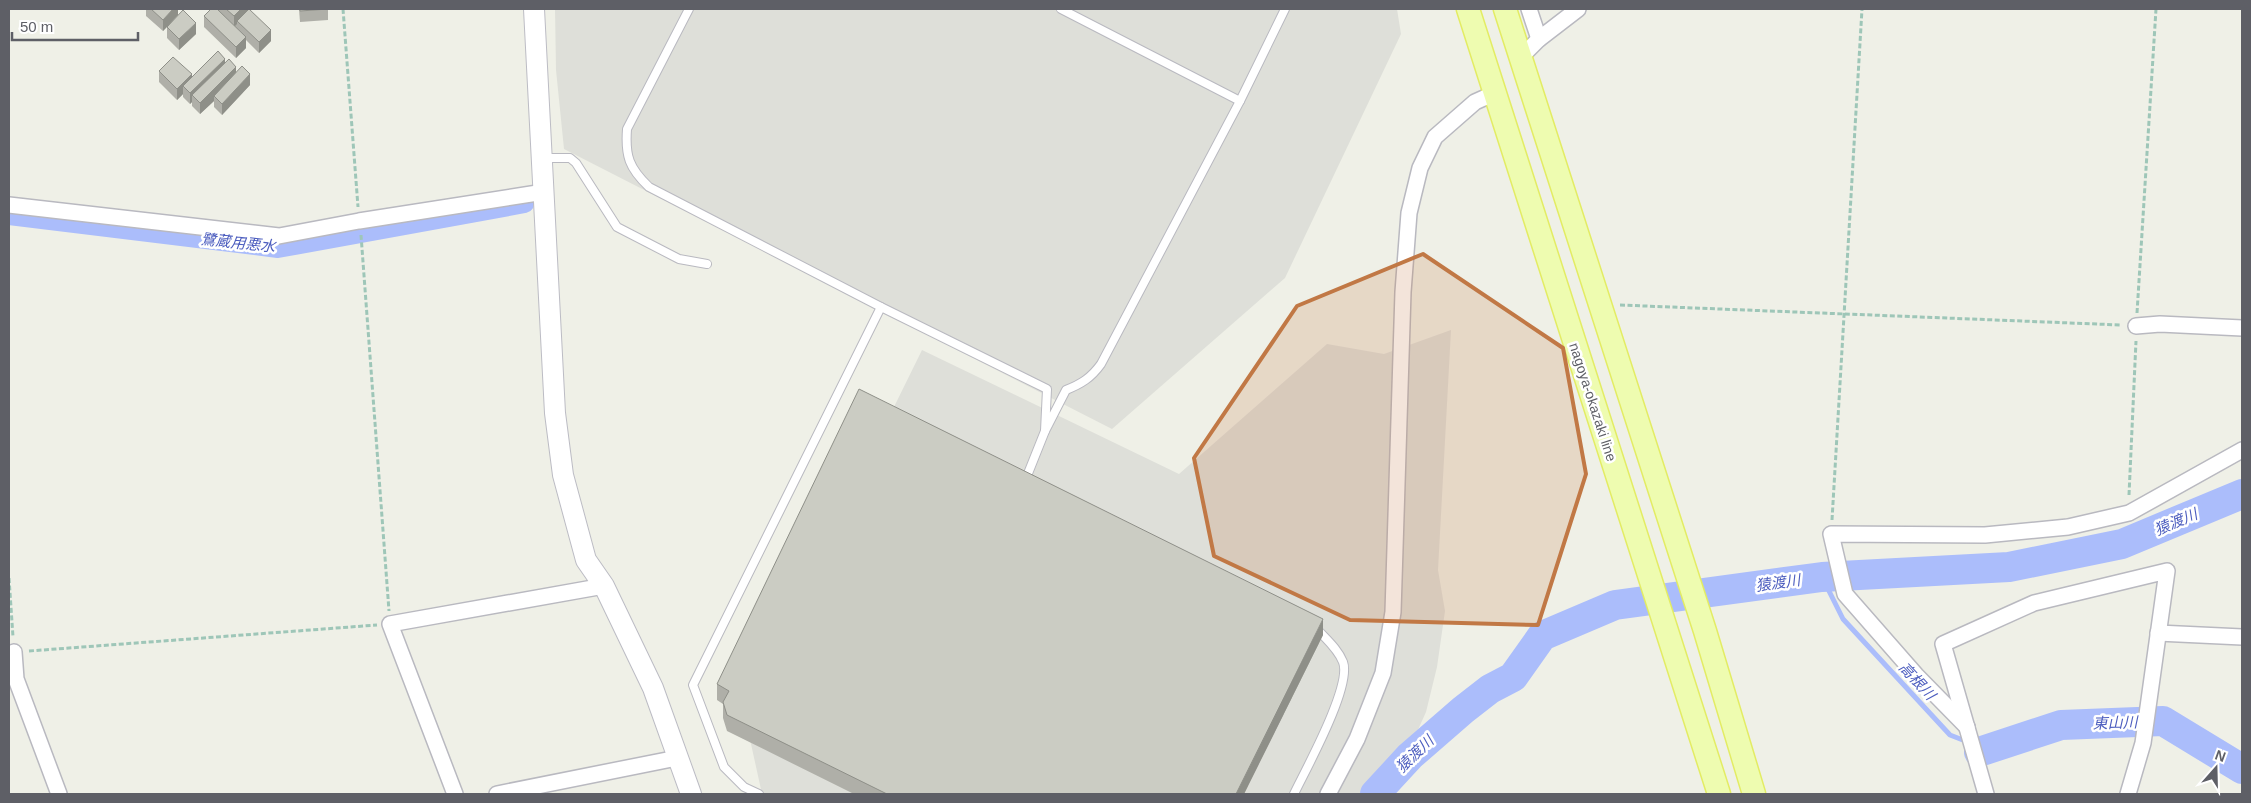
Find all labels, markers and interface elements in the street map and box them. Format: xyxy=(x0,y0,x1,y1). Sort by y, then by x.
scale bar xyxy=(12,10,139,42)
text: 50 m xyxy=(20,18,53,35)
water label: 鷺蔵用悪水 xyxy=(200,230,278,255)
street label: nagoya-okazaki line xyxy=(1566,341,1620,464)
water label: 猿渡川 xyxy=(2152,504,2202,538)
water label: 猿渡川 xyxy=(1754,571,1803,594)
water label: 高根川 xyxy=(1896,658,1940,704)
water label: 東山川 xyxy=(2092,713,2140,732)
water label: 猿渡川 xyxy=(1393,731,1438,775)
north arrow xyxy=(2191,743,2241,793)
text: N xyxy=(2213,747,2228,765)

